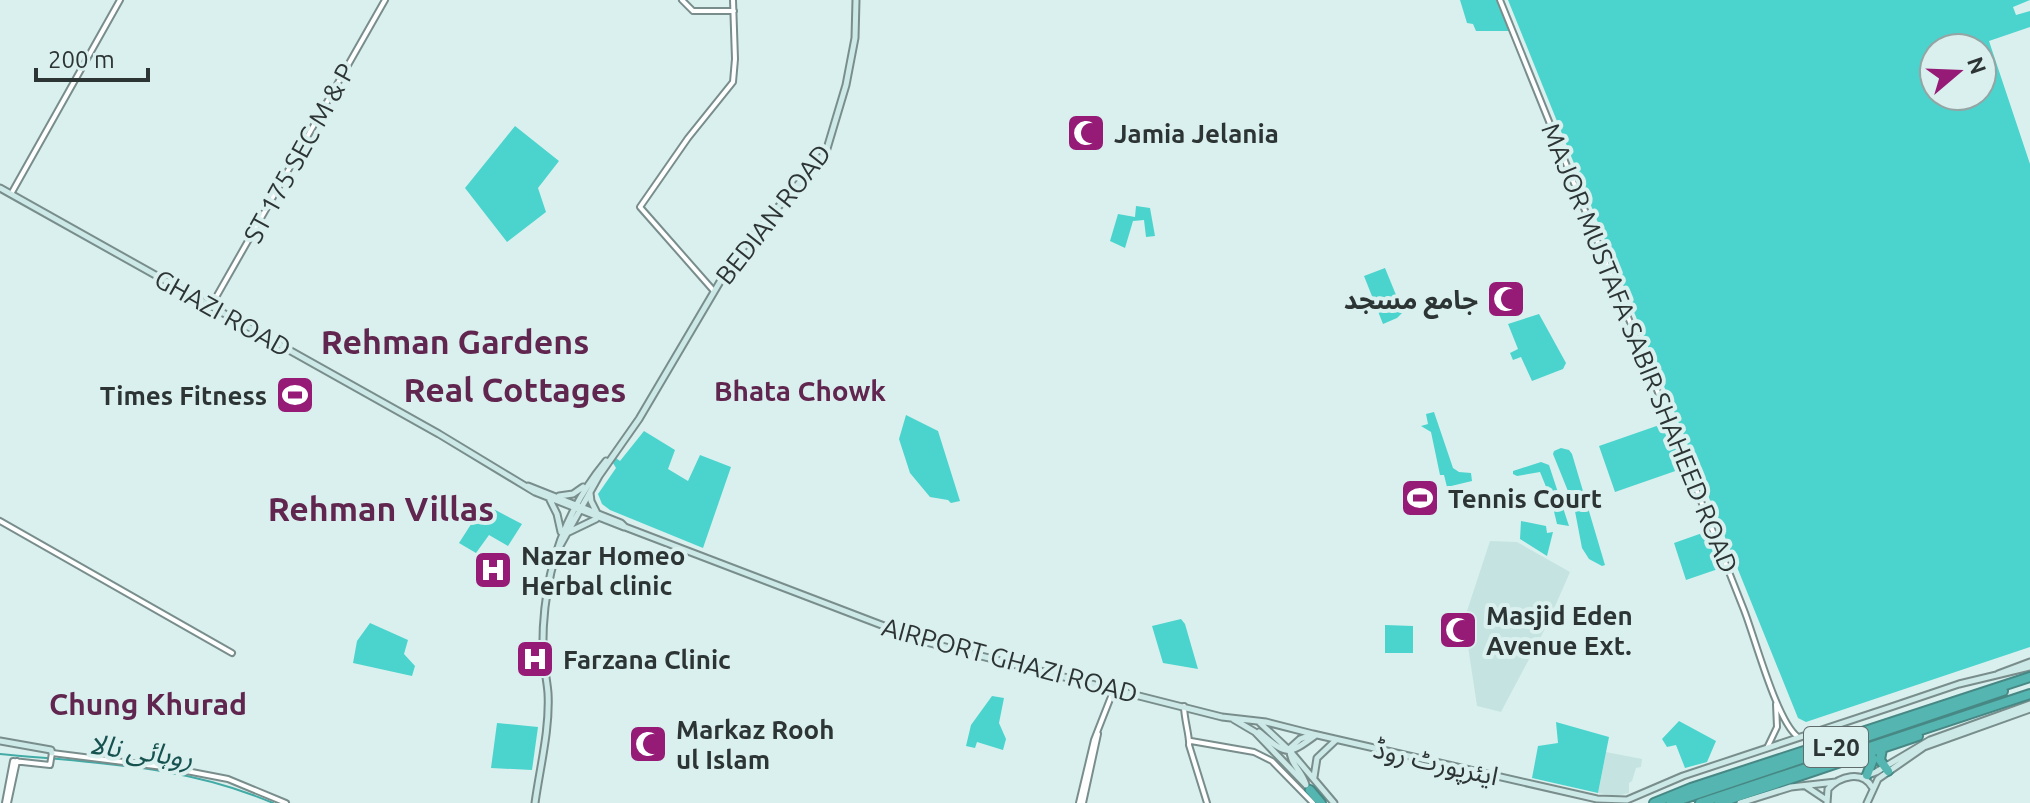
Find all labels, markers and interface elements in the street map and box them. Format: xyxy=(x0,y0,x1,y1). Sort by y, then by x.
scale bar xyxy=(36,32,148,82)
north arrow xyxy=(1918,32,1998,112)
text: 200 m xyxy=(48,46,115,73)
text: N xyxy=(1963,53,1992,77)
street label: ST 175 SEC M & P xyxy=(238,58,360,248)
mosque icon: Jamia Jelania xyxy=(1065,112,1107,154)
place label: Jamia Jelania xyxy=(1114,119,1279,148)
street label: MAJOR MUSTAFA SABIR SHAHEED ROAD xyxy=(1536,119,1744,577)
street label: BEDIAN ROAD xyxy=(710,139,836,289)
street label: GHAZI ROAD xyxy=(150,264,296,362)
mosque icon: جامع مسجد xyxy=(1485,278,1527,320)
place label: جامع مسجد xyxy=(1344,285,1478,319)
district label: Rehman Gardens xyxy=(321,322,589,360)
district label: Real Cottages xyxy=(404,370,626,408)
sports icon: Times Fitness xyxy=(274,374,316,416)
district label: Bhata Chowk xyxy=(714,375,886,406)
place label: Times Fitness xyxy=(100,381,267,410)
sports icon: Tennis Court xyxy=(1399,477,1441,519)
place label: Tennis Court xyxy=(1448,484,1602,513)
district label: Rehman Villas xyxy=(268,489,494,527)
place label: Nazar Homeo Herbal clinic xyxy=(521,541,685,600)
hospital icon: Nazar Homeo Herbal clinic xyxy=(472,549,514,591)
place label: Masjid Eden Avenue Ext. xyxy=(1486,601,1633,660)
mosque icon: Masjid Eden Avenue Ext. xyxy=(1437,609,1479,651)
street label: AIRPORT GHAZI ROAD xyxy=(879,612,1141,708)
hospital icon: Farzana Clinic xyxy=(514,638,556,680)
place label: Farzana Clinic xyxy=(563,645,731,674)
district label: Chung Khurad xyxy=(49,687,247,721)
place label: Markaz Rooh ul Islam xyxy=(676,715,834,774)
mosque icon: Markaz Rooh ul Islam xyxy=(627,723,669,765)
water label: روہائی نالا xyxy=(87,727,195,775)
road number: L-20 xyxy=(1804,727,1868,767)
street label: ایئرپورٹ روڈ xyxy=(1370,734,1501,794)

